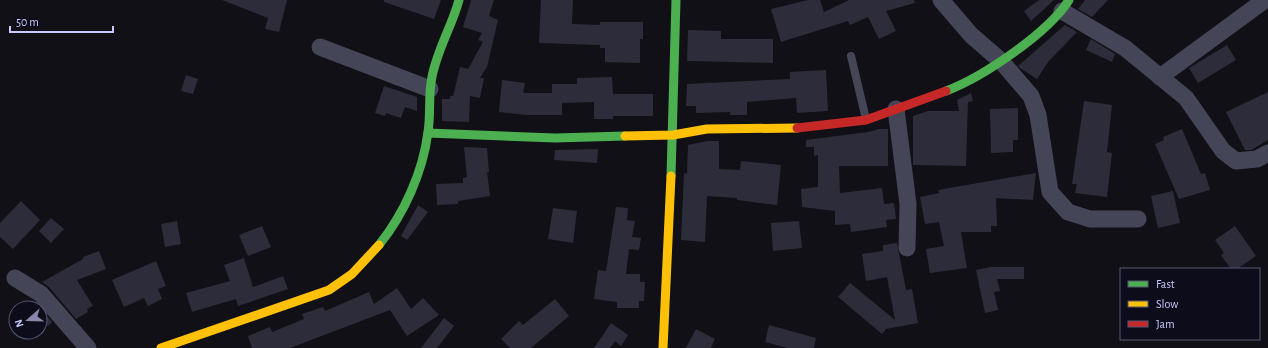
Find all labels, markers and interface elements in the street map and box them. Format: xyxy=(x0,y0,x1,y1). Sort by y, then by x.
scale bar xyxy=(10,8,113,34)
text: 50 m xyxy=(16,16,39,28)
legend xyxy=(1120,268,1260,340)
text: Fast xyxy=(1156,278,1175,290)
text: Slow xyxy=(1156,298,1178,310)
north arrow xyxy=(8,300,48,340)
text: N xyxy=(13,318,26,329)
text: Jam xyxy=(1156,318,1175,330)

